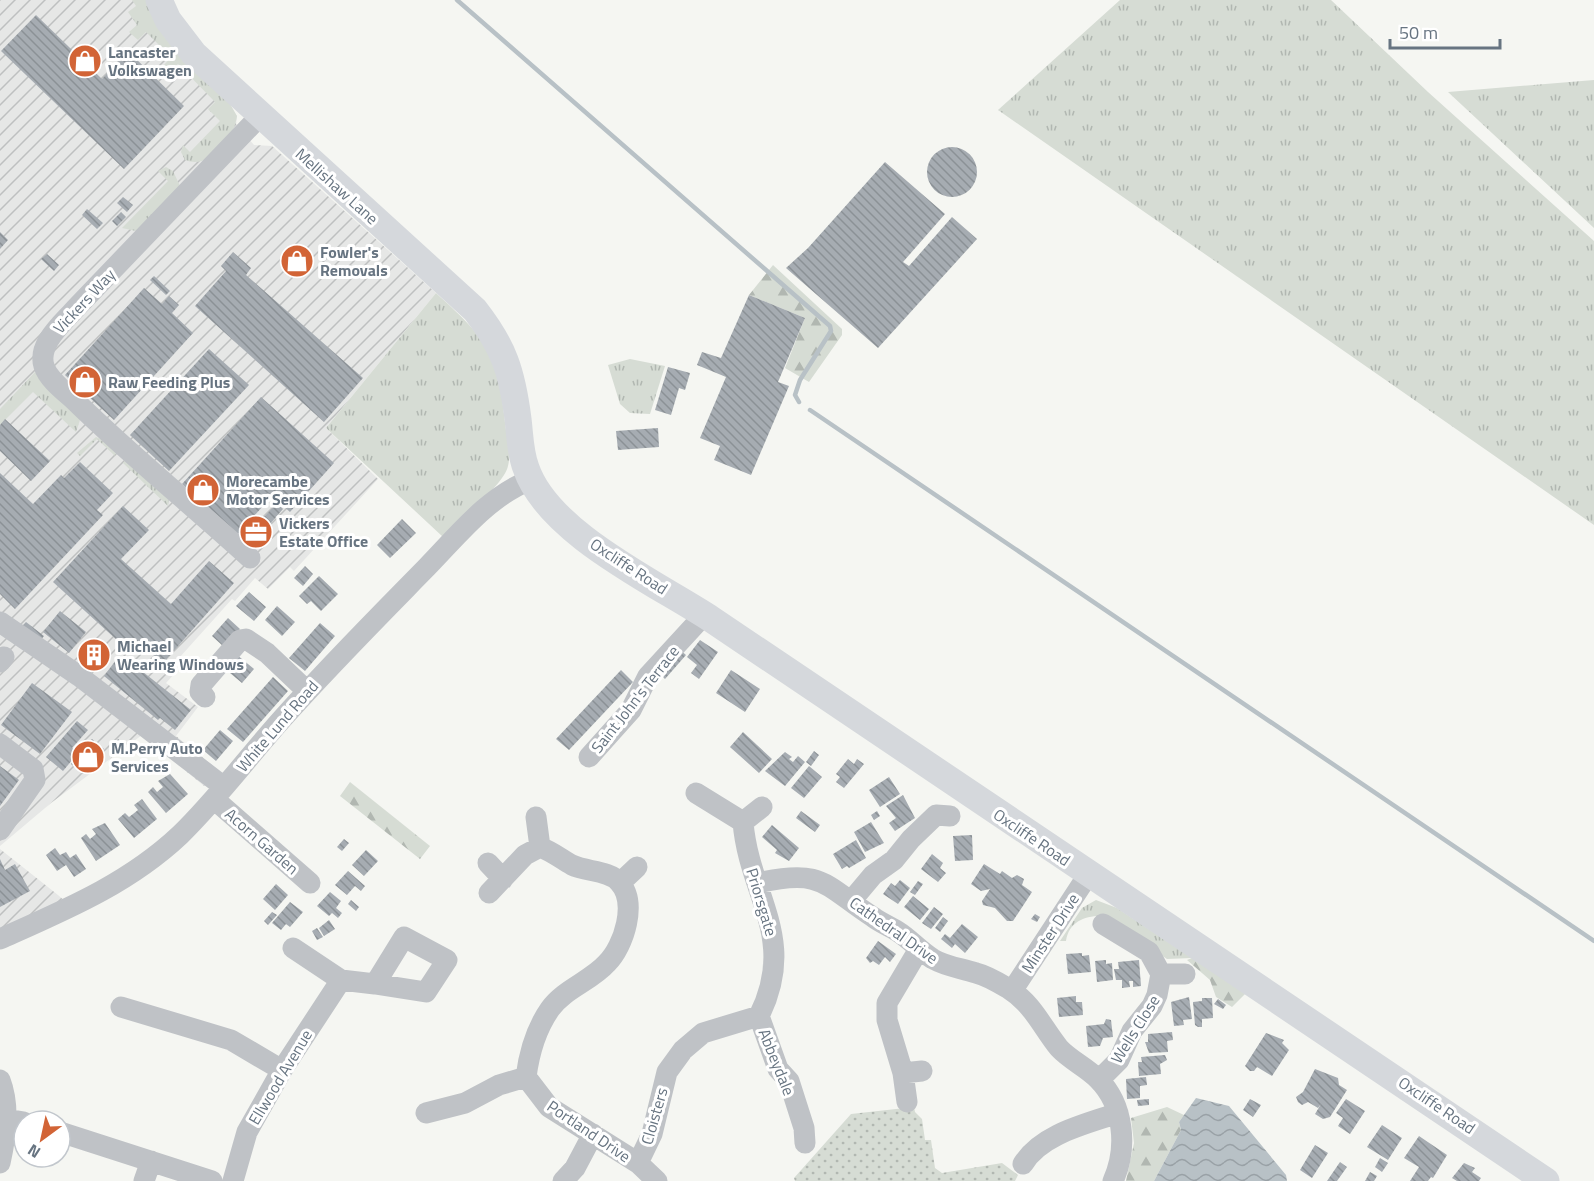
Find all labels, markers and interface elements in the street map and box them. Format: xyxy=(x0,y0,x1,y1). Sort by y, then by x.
scale bar xyxy=(1390,12,1500,50)
text: 50 m xyxy=(1399,19,1438,46)
place label: Lancaster Volkswagen xyxy=(108,40,192,82)
shop icon: Lancaster Volkswagen xyxy=(67,43,103,79)
street label: Mellishaw Lane xyxy=(290,142,384,230)
place label: Fowler's Removals xyxy=(320,240,388,282)
shop icon: Fowler's Removals xyxy=(279,243,315,279)
street label: Vickers Way xyxy=(47,263,121,339)
shop icon: Raw Feeding Plus xyxy=(67,364,103,400)
place label: Raw Feeding Plus xyxy=(108,370,230,394)
place label: Morecambe Motor Services xyxy=(226,469,330,511)
shop icon: Morecambe Motor Services xyxy=(185,472,221,508)
place label: Vickers Estate Office xyxy=(279,511,368,553)
office icon: Vickers Estate Office xyxy=(238,514,274,550)
street label: Oxcliffe Road xyxy=(585,532,673,600)
place label: Michael Wearing Windows xyxy=(117,634,244,676)
building icon: Michael Wearing Windows xyxy=(76,637,112,673)
street label: Saint John's Terrace xyxy=(585,640,685,758)
street label: White Lund Road xyxy=(230,675,324,777)
place label: M.Perry Auto Services xyxy=(111,736,203,778)
shop icon: M.Perry Auto Services xyxy=(70,739,106,775)
street label: Acorn Garden xyxy=(220,802,304,880)
street label: Oxcliffe Road xyxy=(989,802,1075,872)
street label: Priorsgate xyxy=(740,865,784,939)
street label: Minster Drive xyxy=(1015,888,1085,978)
street label: Cathedral Drive xyxy=(845,891,943,969)
street label: Wells Close xyxy=(1105,990,1165,1068)
street label: Ellwood Avenue xyxy=(242,1025,318,1129)
street label: Abbeydale xyxy=(753,1025,801,1099)
street label: Oxcliffe Road xyxy=(1394,1070,1480,1140)
street label: Cloisters xyxy=(634,1085,674,1147)
street label: Portland Drive xyxy=(542,1094,636,1168)
north arrow xyxy=(12,1109,72,1169)
text: N xyxy=(23,1138,45,1165)

